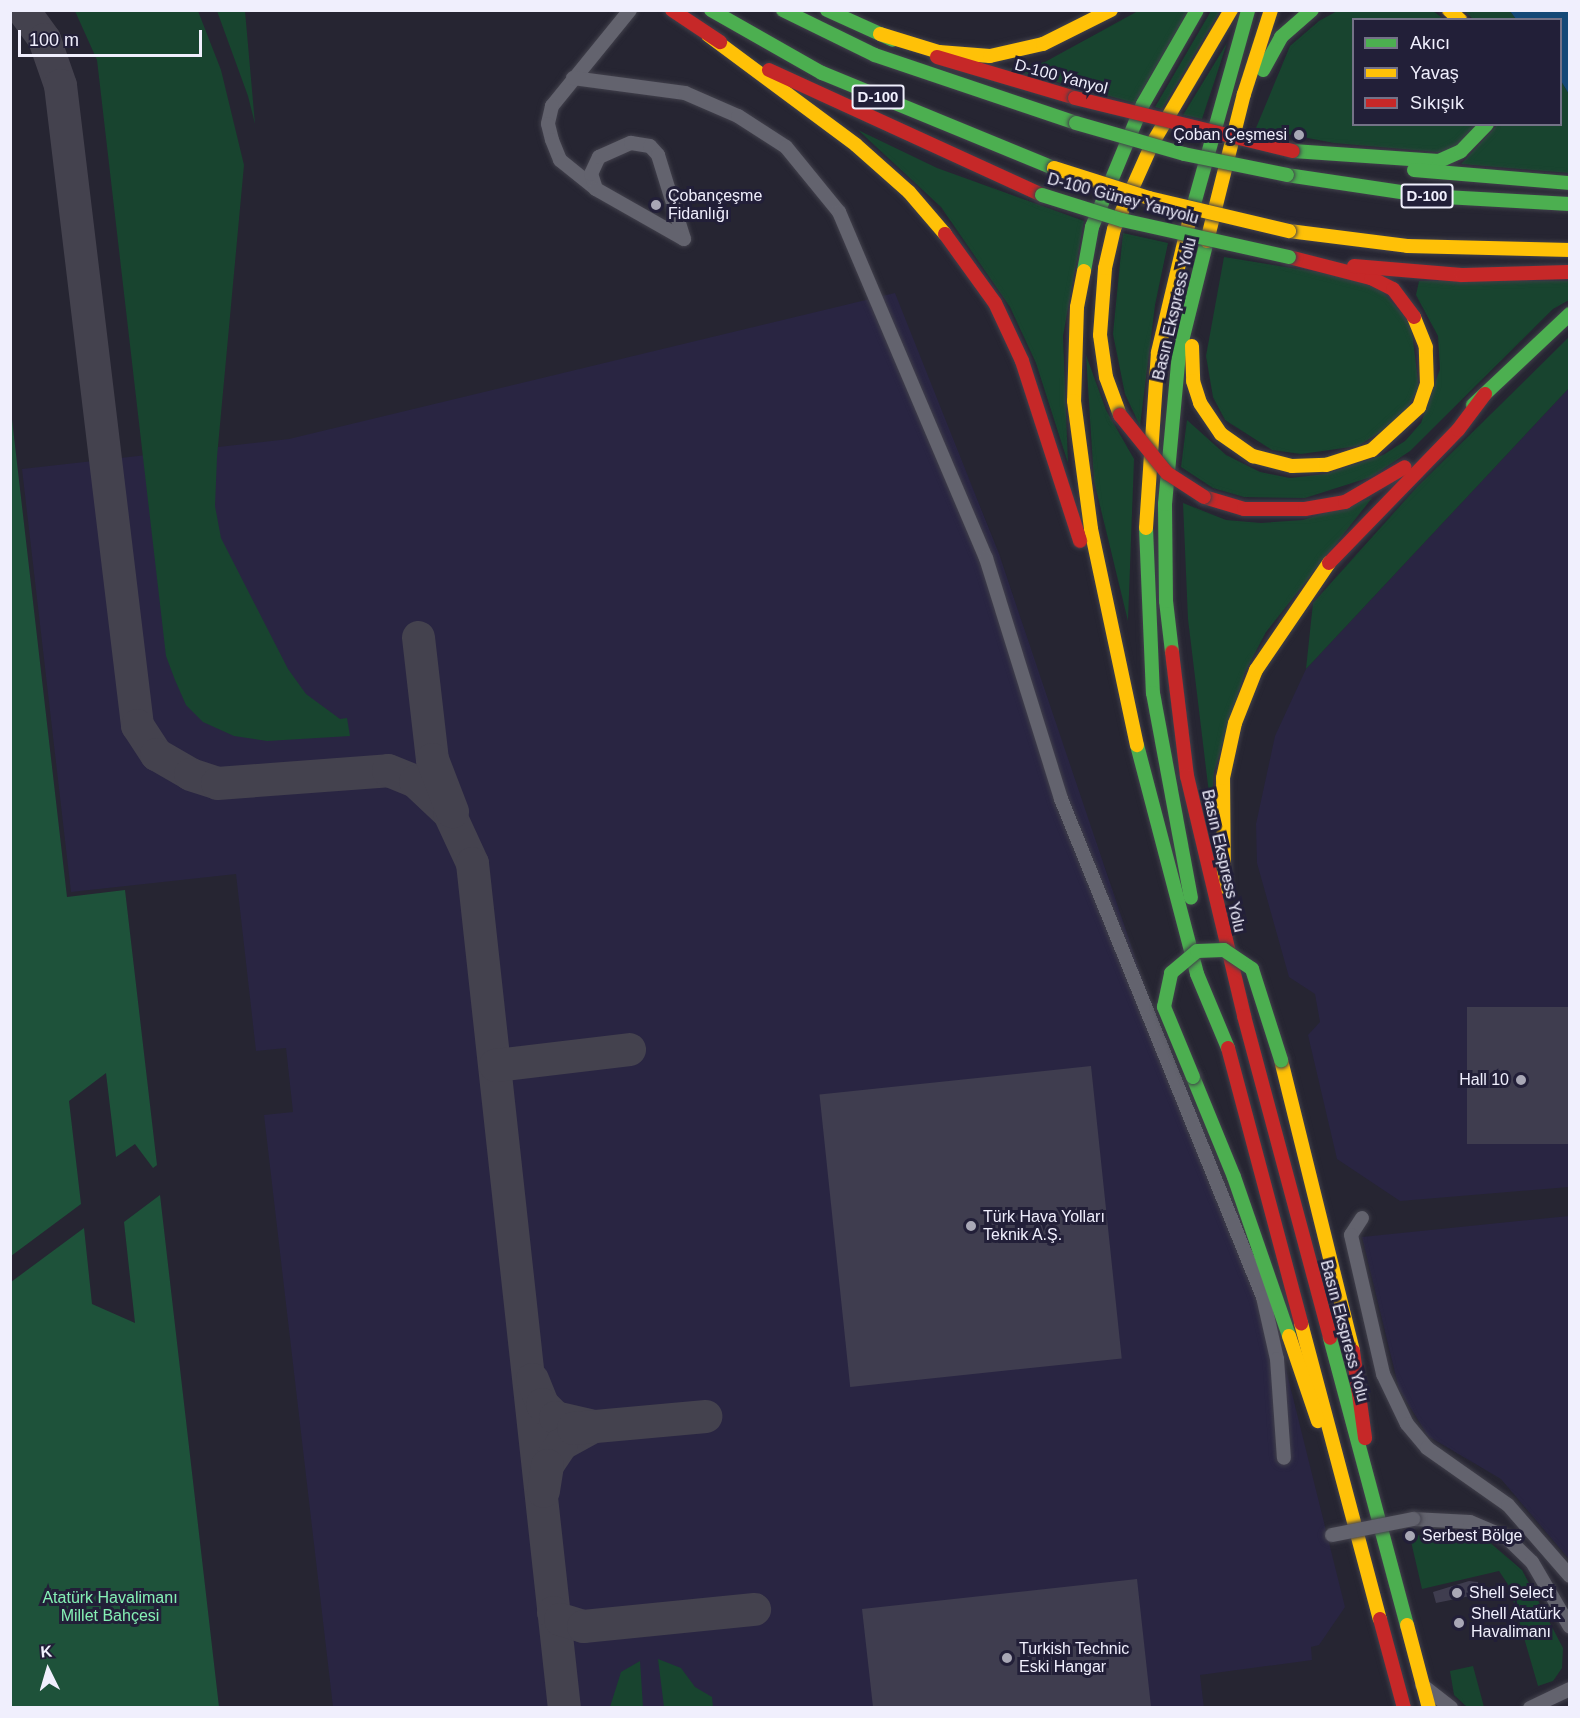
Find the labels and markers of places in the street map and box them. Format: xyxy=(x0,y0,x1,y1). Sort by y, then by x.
place label: Çoban Çeşmesi xyxy=(1173,125,1287,145)
marker: Çoban Çeşmesi xyxy=(1292,128,1306,142)
place label: Çobançeşme Fidanlığı xyxy=(668,186,762,224)
marker: Çobançeşme Fidanlığı xyxy=(649,198,663,212)
place label: Hall 10 xyxy=(1459,1070,1509,1090)
marker: Hall 10 xyxy=(1514,1073,1528,1087)
place label: Türk Hava Yolları Teknik A.Ş. xyxy=(983,1207,1105,1245)
marker: Türk Hava Yolları Teknik A.Ş. xyxy=(964,1219,978,1233)
place label: Serbest Bölge xyxy=(1422,1526,1523,1546)
marker: Serbest Bölge xyxy=(1403,1529,1417,1543)
place label: Shell Select xyxy=(1469,1583,1553,1603)
marker: Shell Select xyxy=(1450,1586,1464,1600)
place label: Shell Atatürk Havalimanı xyxy=(1471,1604,1562,1642)
marker: Shell Atatürk Havalimanı xyxy=(1452,1616,1466,1630)
place label: Turkish Technic Eski Hangar xyxy=(1019,1639,1130,1677)
marker: Turkish Technic Eski Hangar xyxy=(1000,1651,1014,1665)

